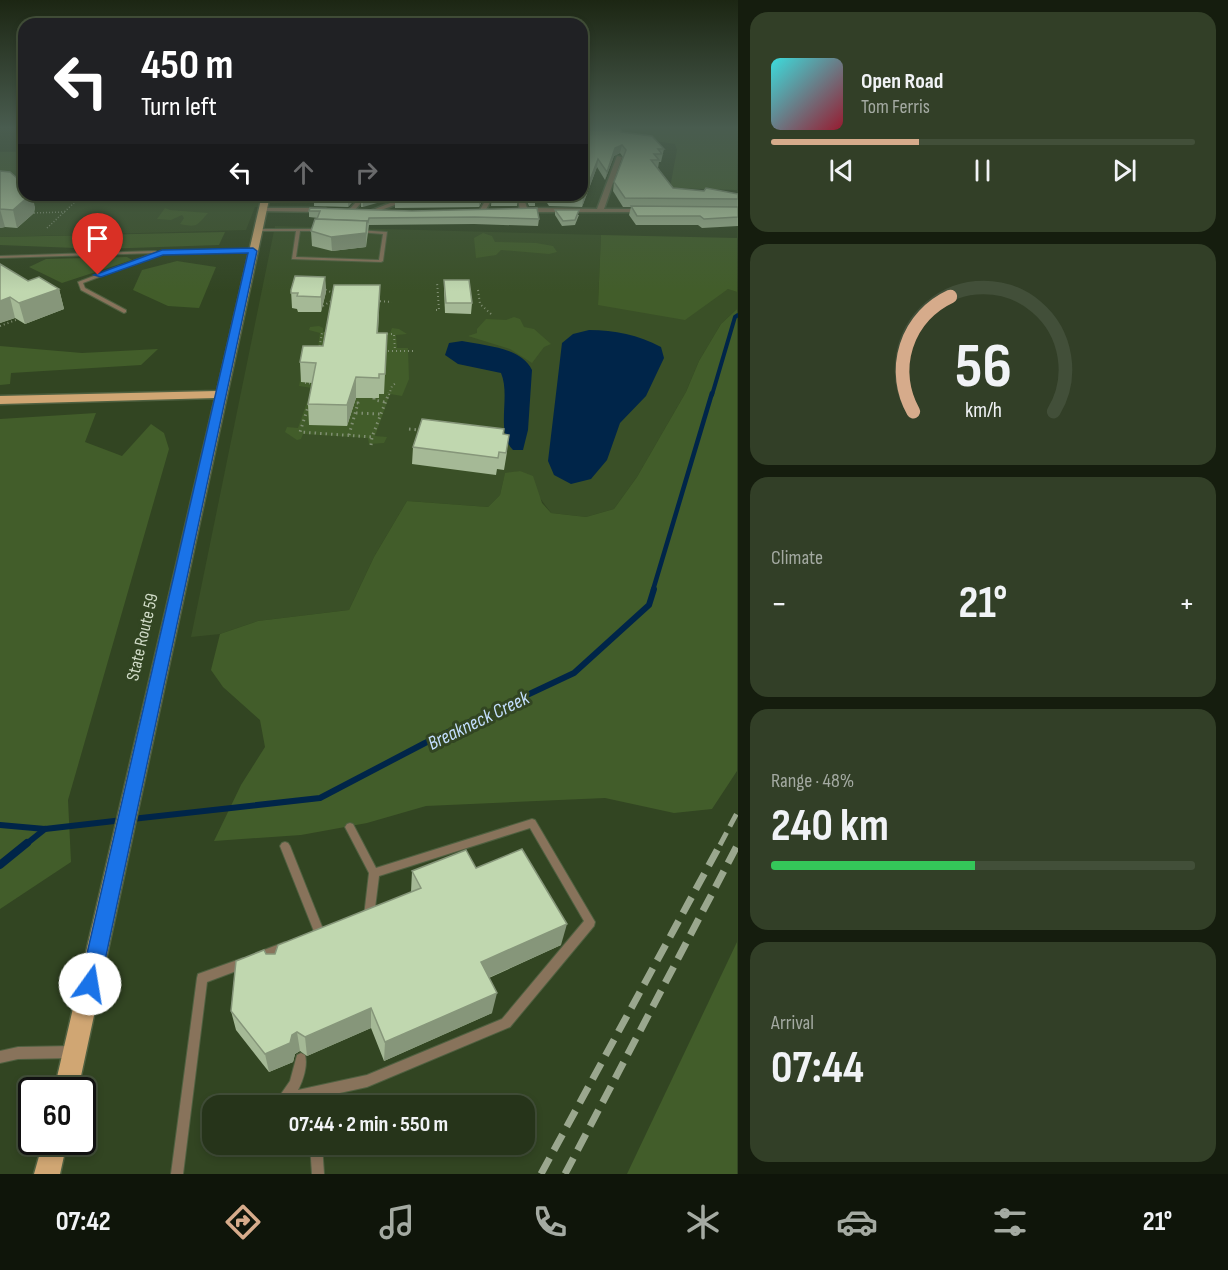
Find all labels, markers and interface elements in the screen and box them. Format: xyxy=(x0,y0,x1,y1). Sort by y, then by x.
text: 450 m xyxy=(141,40,233,91)
icon: left xyxy=(42,42,120,120)
text: Open Road xyxy=(861,68,943,95)
text: Turn left xyxy=(141,91,217,123)
text: Tom Ferris xyxy=(861,95,930,119)
icon: previous xyxy=(825,154,858,187)
icon: pause xyxy=(966,154,999,187)
icon: next xyxy=(1108,154,1141,187)
icon: left xyxy=(224,156,257,189)
icon: ahead xyxy=(287,156,320,189)
icon: right xyxy=(350,156,383,189)
pin xyxy=(72,213,123,275)
icon: arrive xyxy=(81,222,114,255)
text: 56 xyxy=(955,330,1011,405)
text: km/h xyxy=(964,398,1002,423)
text: Climate xyxy=(771,546,823,570)
text: 21° xyxy=(959,576,1007,631)
text: − xyxy=(771,584,787,624)
text: + xyxy=(1179,584,1195,624)
street label: State Route 59 xyxy=(122,591,163,683)
water label: Breakneck Creek xyxy=(424,686,534,756)
text: Range · 48% xyxy=(771,769,854,793)
text: 240 km xyxy=(771,799,889,854)
position arrow xyxy=(58,952,122,1016)
text: Arrival xyxy=(771,1011,814,1035)
text: 07:44 xyxy=(771,1041,864,1096)
speed limit sign: 60 xyxy=(18,1077,96,1155)
text: 07:44 · 2 min · 550 m xyxy=(289,1111,448,1138)
icon: directions xyxy=(222,1201,264,1243)
icon: music xyxy=(376,1201,418,1243)
icon: phone xyxy=(529,1201,571,1243)
icon: climate xyxy=(682,1201,724,1243)
icon: car xyxy=(836,1201,878,1243)
icon: filters xyxy=(989,1201,1031,1243)
text: 07:42 xyxy=(56,1206,111,1238)
text: 21° xyxy=(1143,1206,1172,1238)

